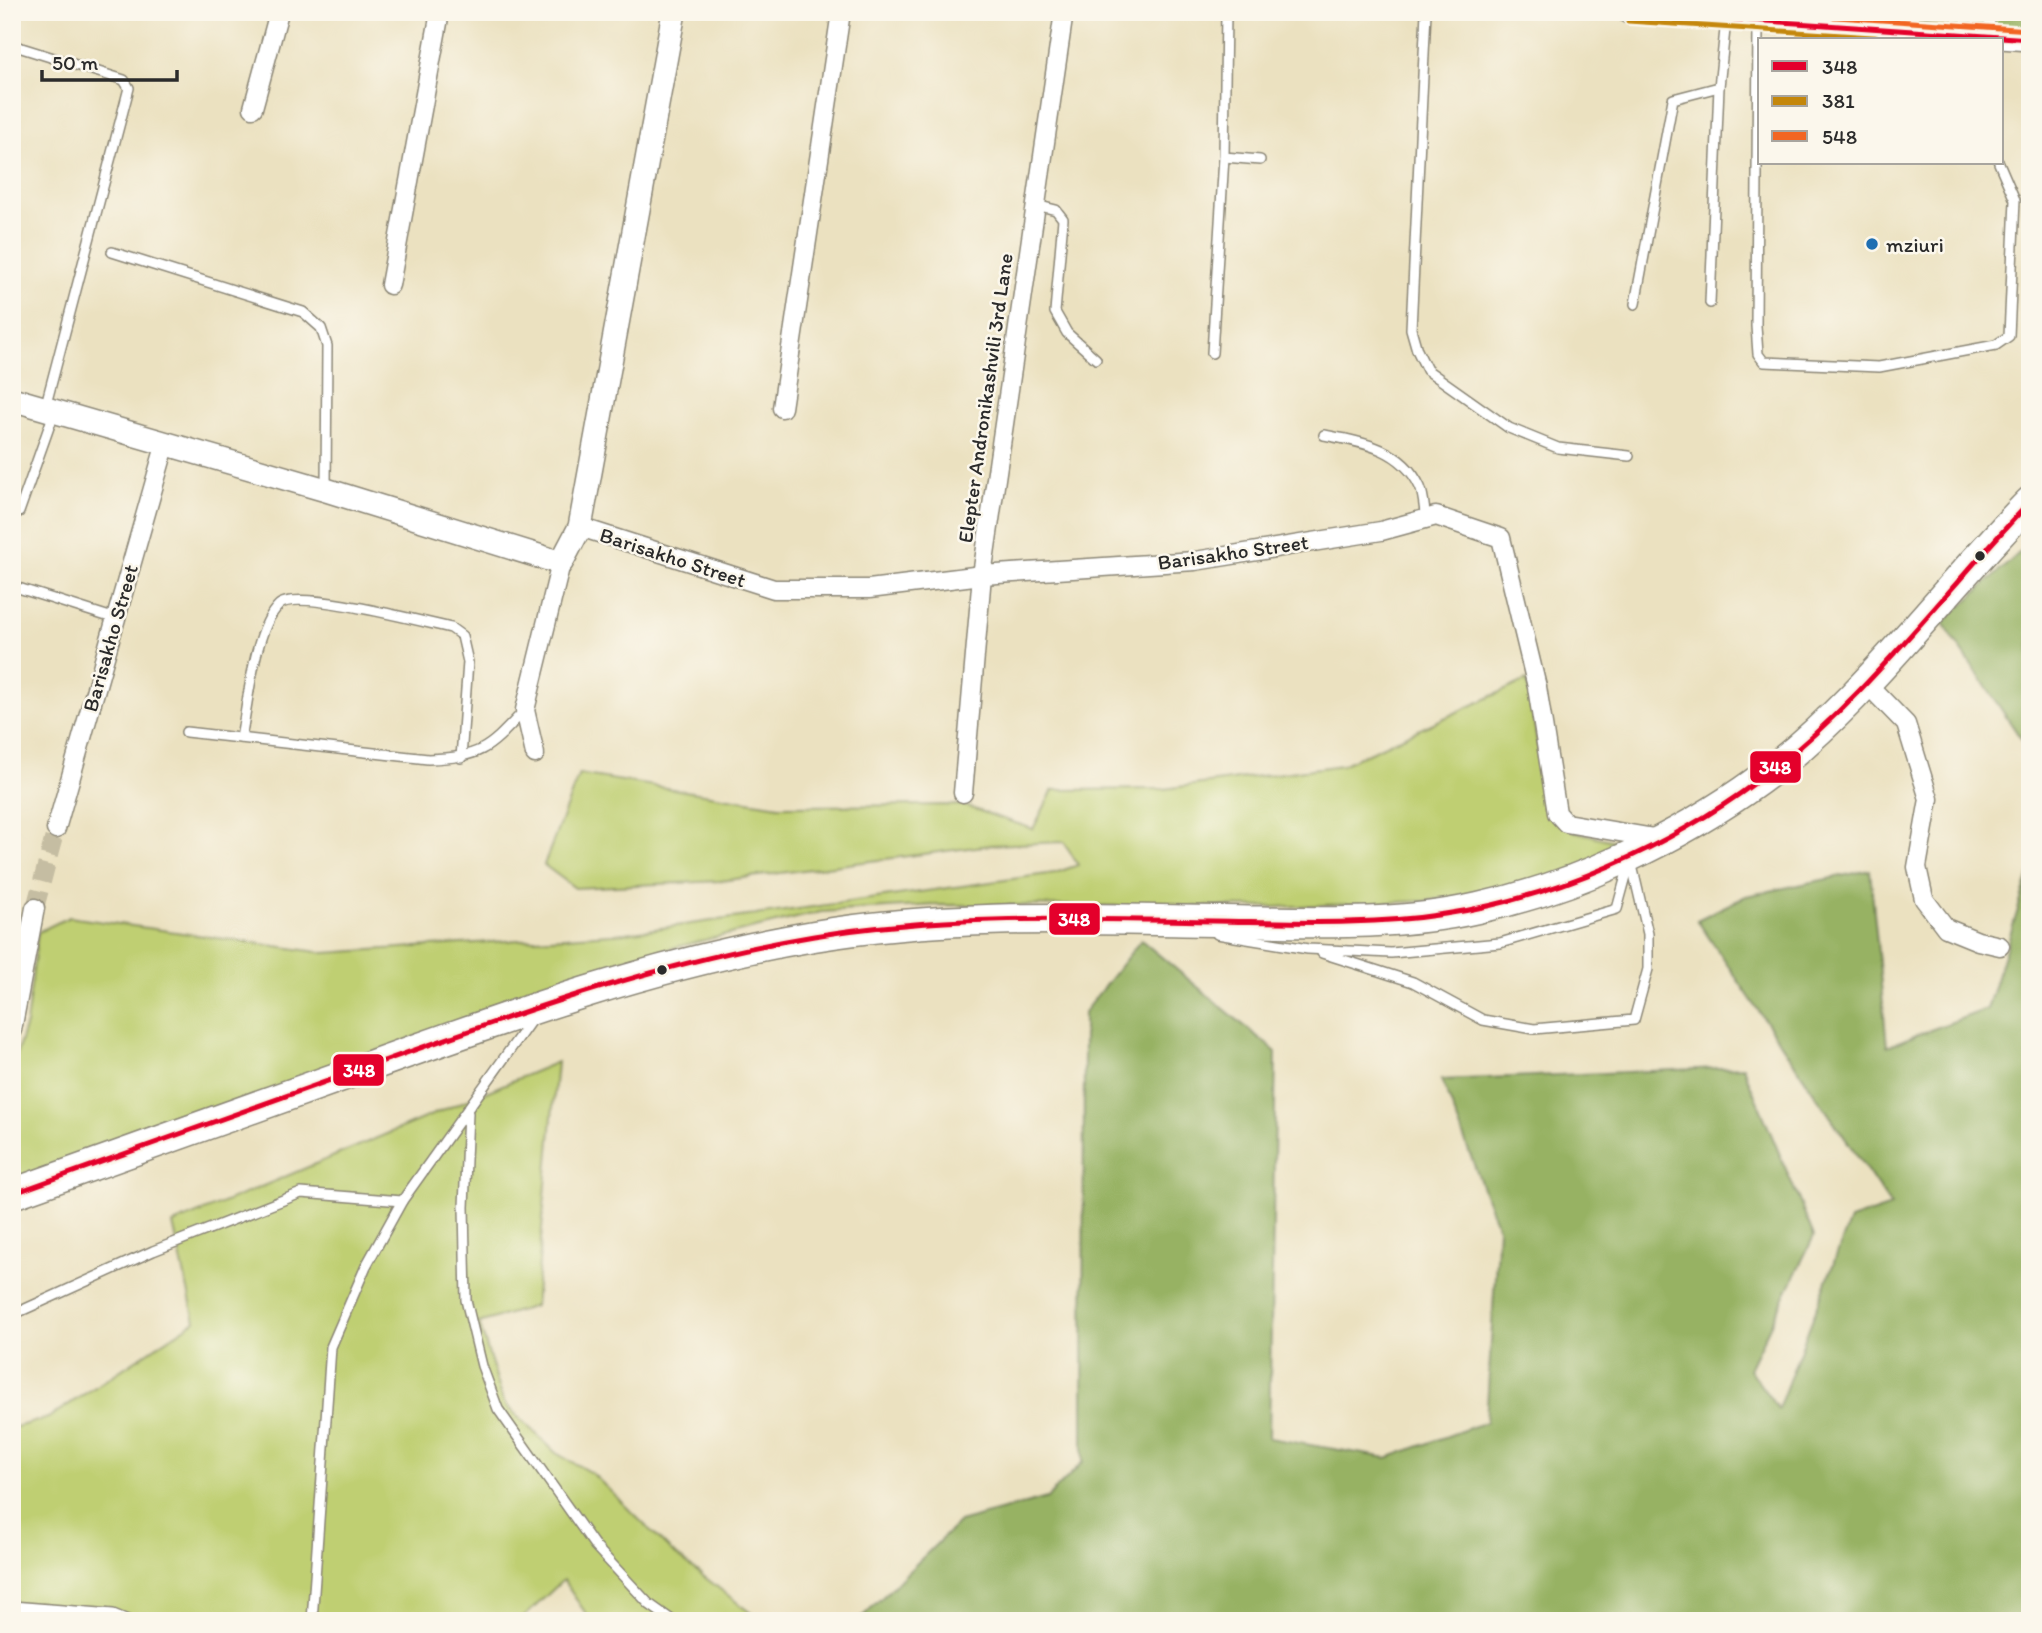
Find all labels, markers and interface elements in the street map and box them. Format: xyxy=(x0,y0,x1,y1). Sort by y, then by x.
scale bar xyxy=(42,38,177,82)
legend xyxy=(1758,38,2004,164)
text: 50 m xyxy=(52,50,99,75)
text: 348 xyxy=(1822,54,1858,79)
text: 381 xyxy=(1822,88,1855,113)
text: 548 xyxy=(1822,124,1857,149)
place label: mziuri xyxy=(1886,232,1944,257)
marker: mziuri xyxy=(1864,236,1880,252)
street label: Elepter Andronikashvili 3rd Lane xyxy=(952,251,1018,545)
street label: Barisakho Street xyxy=(597,522,749,592)
street label: Barisakho Street xyxy=(1156,529,1310,575)
unlabelled marker xyxy=(1973,549,1987,563)
street label: Barisakho Street xyxy=(77,561,143,715)
line badge: 348 xyxy=(1749,750,1802,784)
text: 348 xyxy=(1759,756,1792,779)
line badge: 348 xyxy=(1048,902,1101,936)
text: 348 xyxy=(1058,908,1091,931)
unlabelled marker xyxy=(655,963,669,977)
line badge: 348 xyxy=(332,1053,385,1087)
text: 348 xyxy=(343,1059,376,1082)

